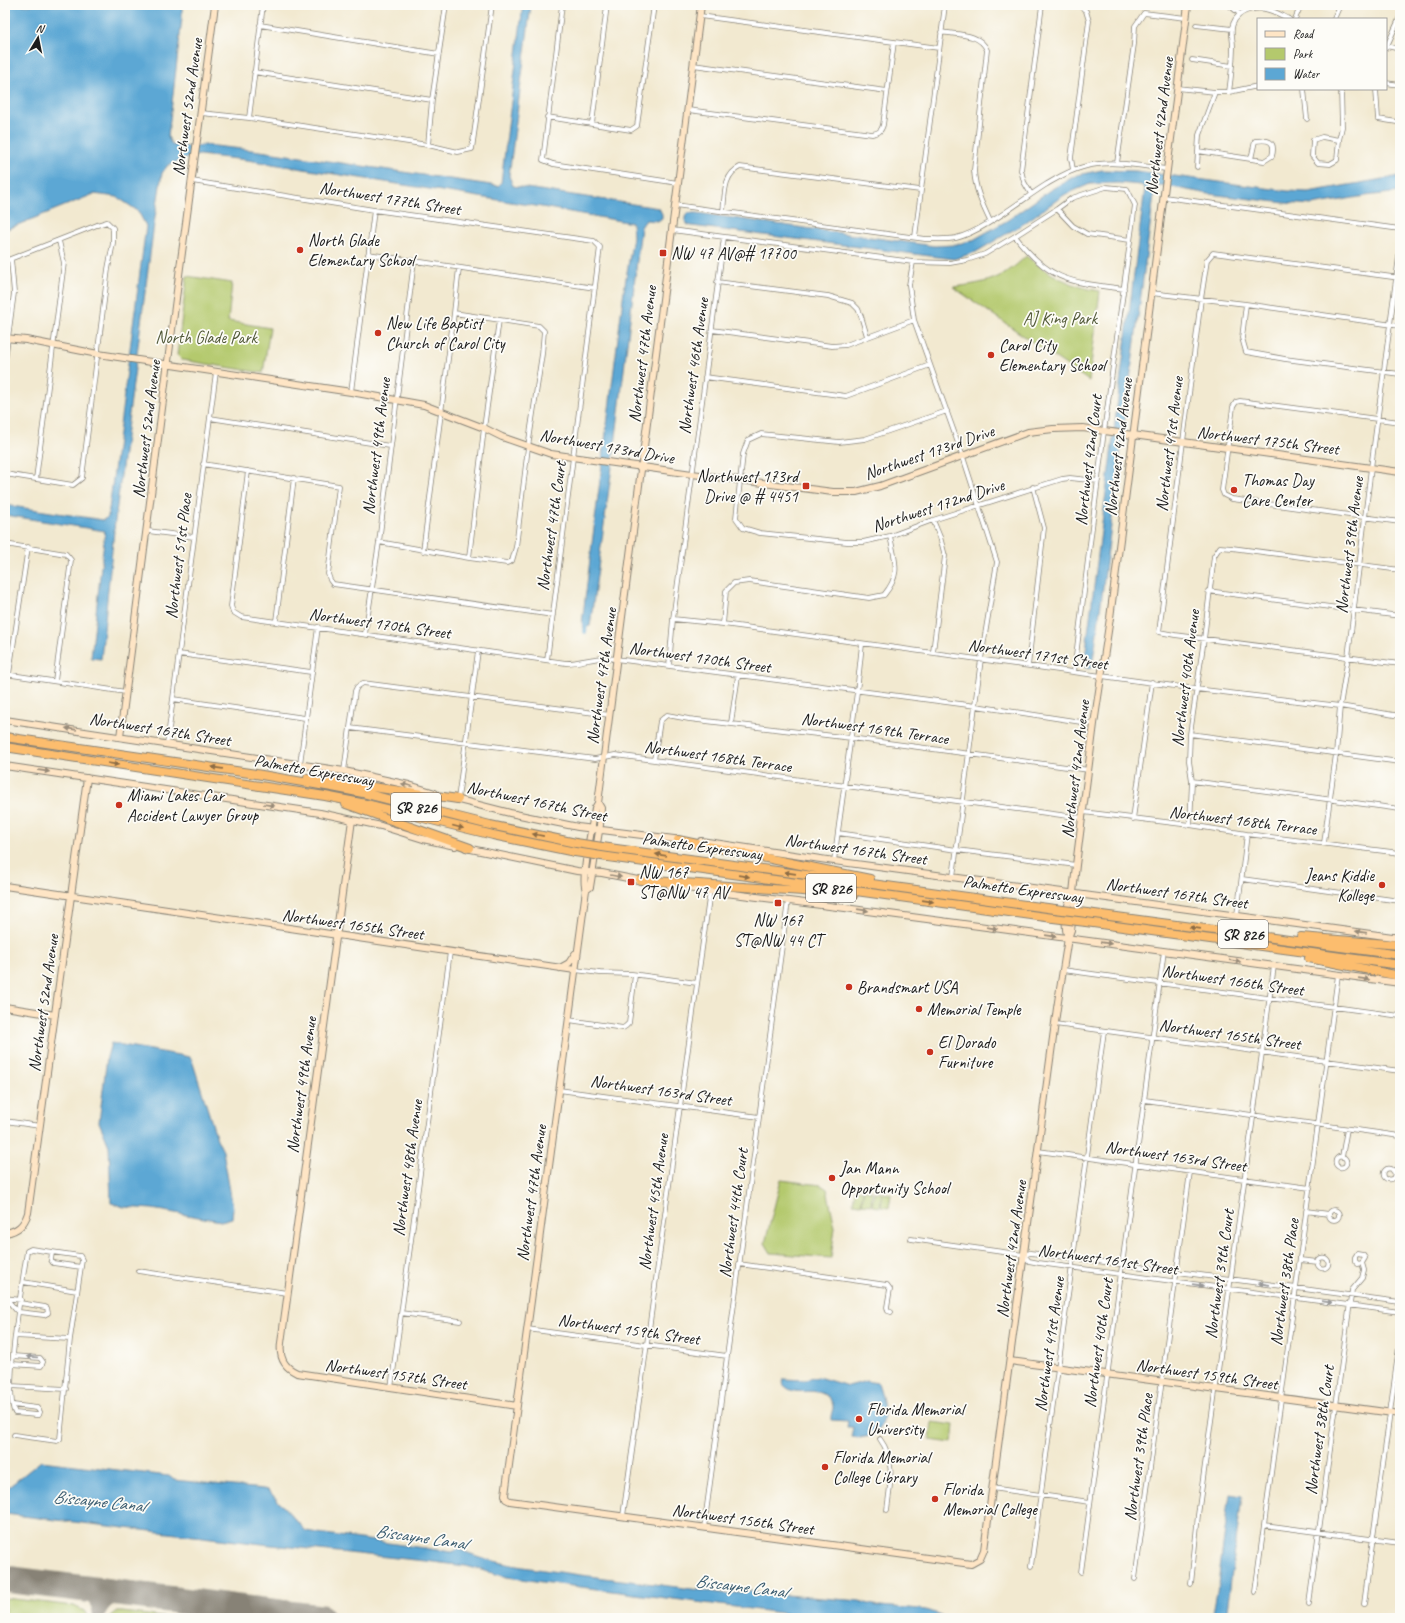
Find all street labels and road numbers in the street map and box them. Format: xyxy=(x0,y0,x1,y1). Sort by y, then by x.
street label: Northwest 52nd Avenue xyxy=(167,36,208,177)
street label: Northwest 42nd Avenue xyxy=(1141,55,1179,196)
street label: Northwest 177th Street xyxy=(318,177,464,220)
street label: Northwest 47th Avenue xyxy=(624,283,661,424)
street label: Northwest 46th Avenue xyxy=(674,295,714,436)
street label: Northwest 52nd Avenue xyxy=(128,358,166,499)
street label: Northwest 41st Avenue xyxy=(1151,374,1188,513)
street label: Northwest 49th Avenue xyxy=(358,375,395,516)
street label: Northwest 42nd Avenue xyxy=(1100,376,1138,517)
street label: Northwest 42nd Court xyxy=(1070,391,1107,527)
street label: Northwest 173rd Drive xyxy=(862,420,998,485)
street label: Northwest 175th Street xyxy=(1196,421,1342,460)
street label: Northwest 173rd Drive xyxy=(538,424,677,469)
street label: Northwest 47th Court xyxy=(532,458,571,592)
street label: Northwest 172nd Drive xyxy=(870,474,1008,537)
street label: Northwest 39th Avenue xyxy=(1331,474,1368,615)
street label: Northwest 51st Place xyxy=(160,491,197,620)
street label: Northwest 170th Street xyxy=(308,603,454,644)
street label: Northwest 47th Avenue xyxy=(582,605,622,746)
street label: Northwest 40th Avenue xyxy=(1167,607,1204,748)
street label: Northwest 171st Street xyxy=(967,634,1111,675)
street label: Northwest 170th Street xyxy=(628,637,774,678)
street label: Northwest 42nd Avenue xyxy=(1057,698,1095,839)
street label: Northwest 167th Street xyxy=(88,708,234,751)
street label: Northwest 169th Terrace xyxy=(800,708,951,749)
street label: Northwest 168th Terrace xyxy=(643,736,794,777)
street label: Palmetto Expressway xyxy=(253,750,376,792)
street label: Northwest 167th Street xyxy=(465,776,611,827)
road number: SR 826 xyxy=(391,793,441,821)
street label: Northwest 168th Terrace xyxy=(1168,801,1319,840)
street label: Palmetto Expressway xyxy=(641,828,764,865)
street label: Northwest 167th Street xyxy=(784,829,930,870)
street label: Palmetto Expressway xyxy=(962,871,1085,908)
street label: Northwest 167th Street xyxy=(1105,873,1251,914)
road number: SR 826 xyxy=(806,874,856,902)
street label: Northwest 165th Street xyxy=(281,904,427,945)
road number: SR 826 xyxy=(1218,920,1268,948)
street label: Northwest 52nd Avenue xyxy=(23,932,64,1073)
street label: Northwest 166th Street xyxy=(1161,960,1307,1001)
street label: Northwest 49th Avenue xyxy=(282,1014,322,1155)
street label: Northwest 165th Street xyxy=(1158,1014,1304,1055)
street label: Northwest 163rd Street xyxy=(589,1070,735,1111)
street label: Northwest 48th Avenue xyxy=(388,1097,428,1238)
street label: Northwest 47th Avenue xyxy=(512,1122,552,1263)
street label: Northwest 45th Avenue xyxy=(634,1131,674,1272)
street label: Northwest 163rd Street xyxy=(1104,1136,1250,1177)
street label: Northwest 44th Court xyxy=(714,1145,753,1279)
street label: Northwest 42nd Avenue xyxy=(991,1178,1032,1319)
street label: Northwest 39th Court xyxy=(1200,1206,1239,1340)
street label: Northwest 38th Place xyxy=(1265,1216,1304,1347)
street label: Northwest 161st Street xyxy=(1037,1239,1181,1280)
street label: Northwest 41st Avenue xyxy=(1030,1274,1070,1413)
street label: Northwest 40th Court xyxy=(1079,1275,1118,1409)
street label: Northwest 159th Street xyxy=(557,1309,703,1350)
street label: Northwest 157th Street xyxy=(324,1354,470,1395)
street label: Northwest 159th Street xyxy=(1135,1354,1281,1395)
street label: Northwest 38th Court xyxy=(1300,1362,1339,1496)
street label: Northwest 39th Place xyxy=(1119,1391,1158,1522)
street label: Northwest 156th Street xyxy=(671,1499,817,1540)

